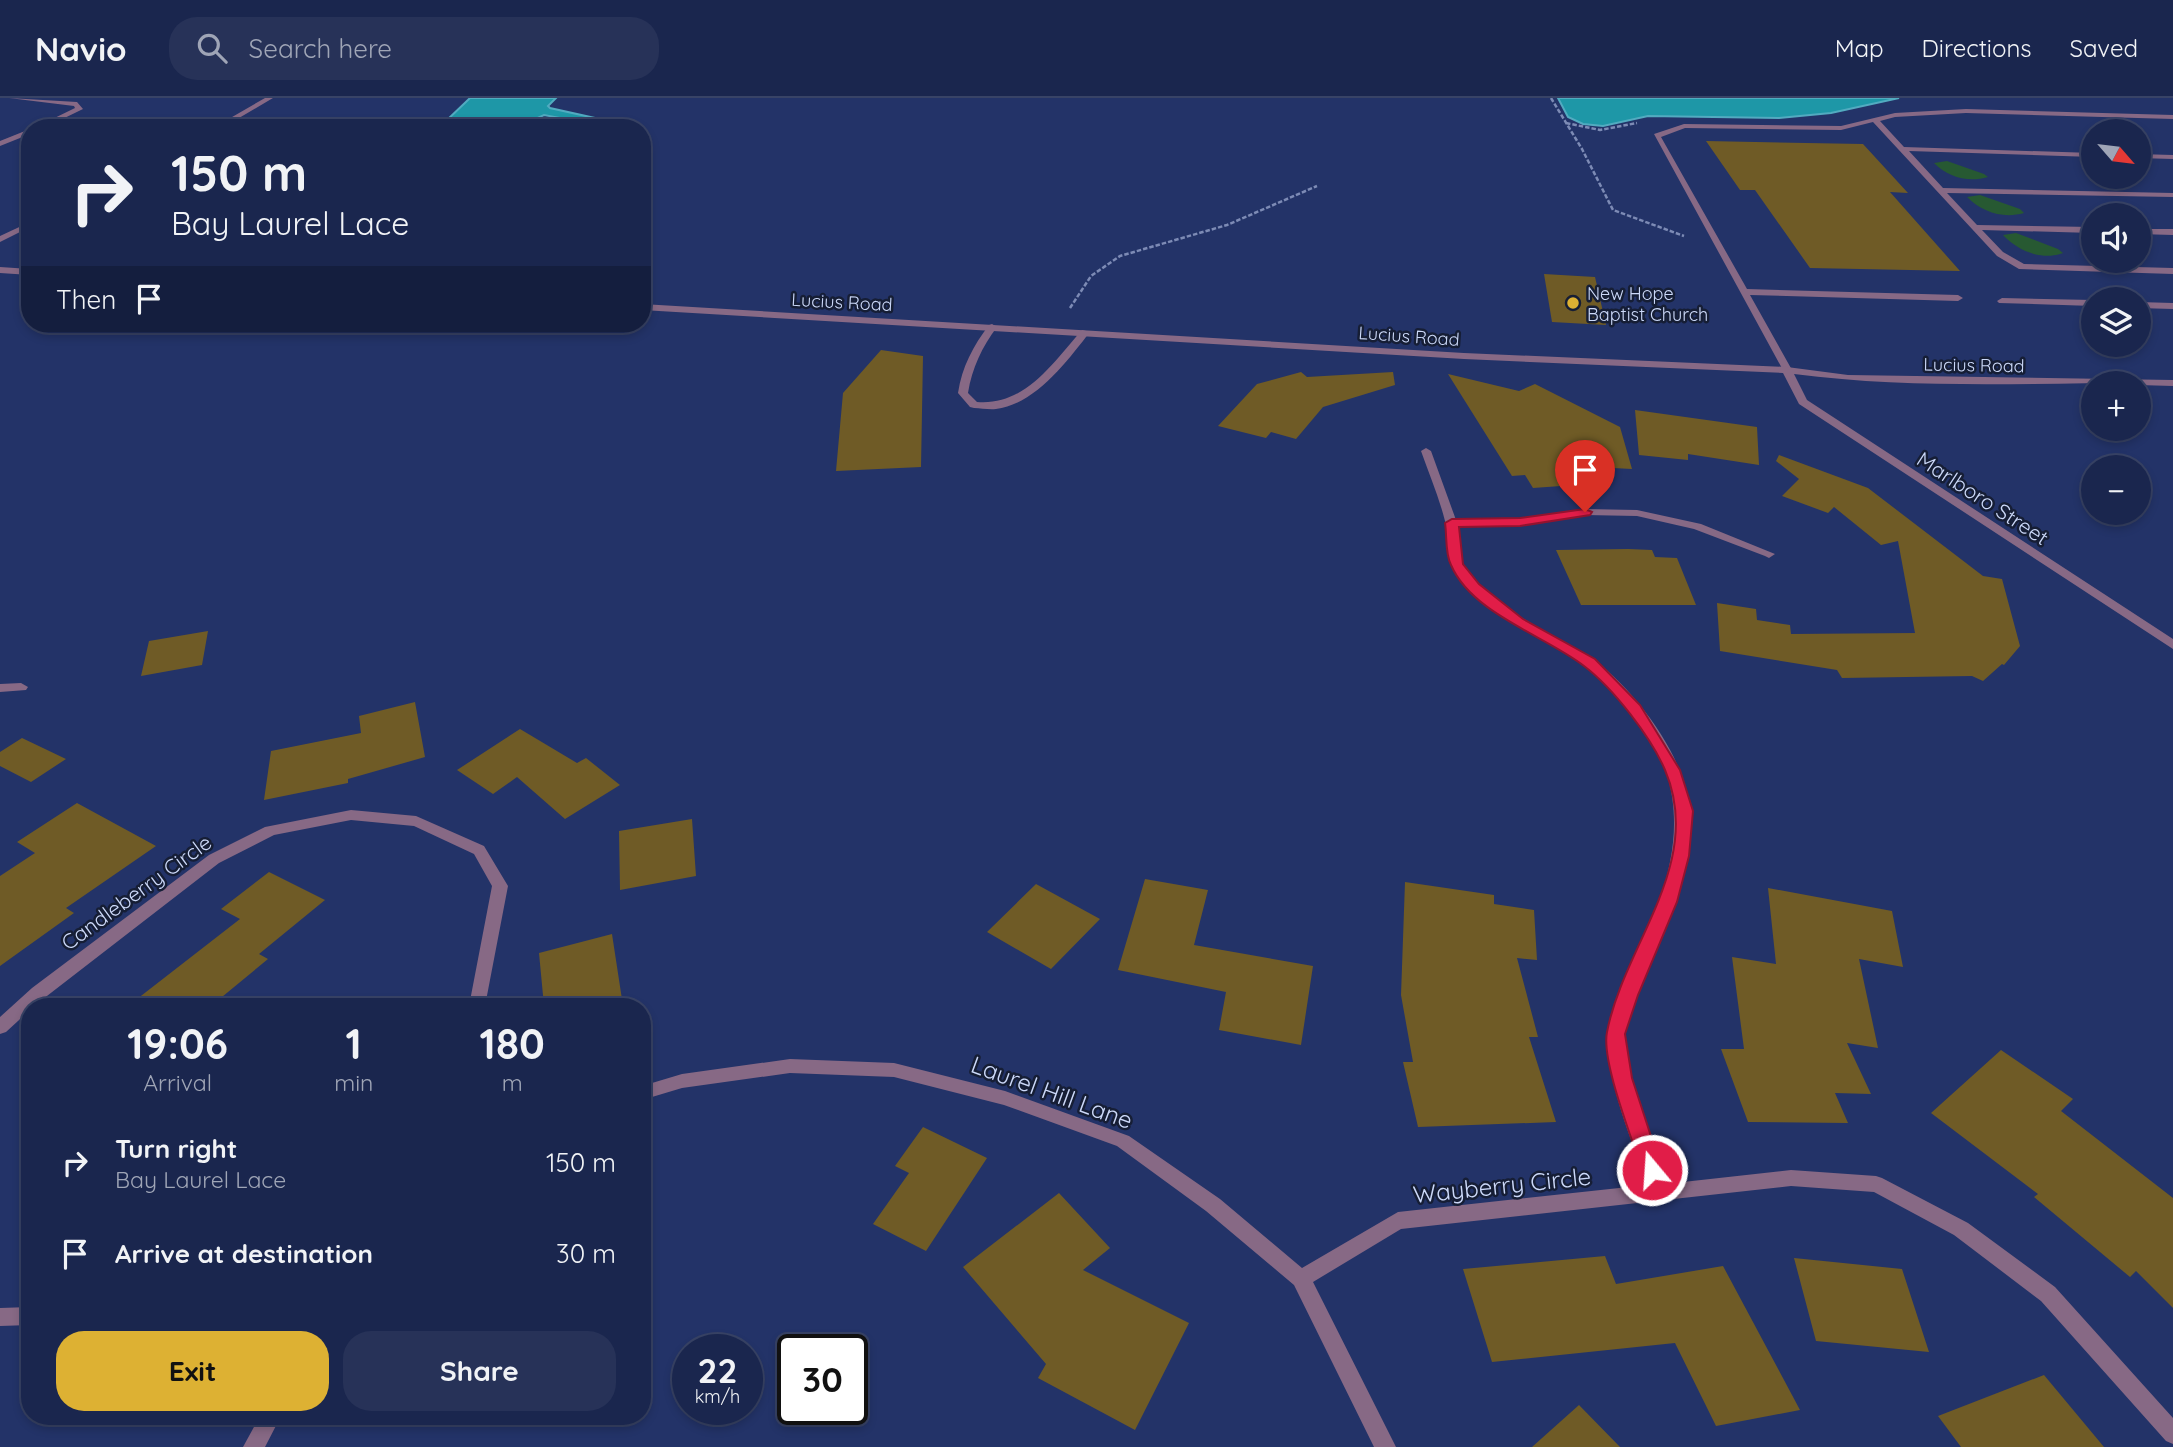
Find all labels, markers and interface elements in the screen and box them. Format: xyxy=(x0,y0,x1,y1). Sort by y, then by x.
search box xyxy=(169,17,659,80)
text: Navio xyxy=(35,28,127,69)
icon: search xyxy=(193,29,231,67)
text: Search here xyxy=(249,32,392,65)
text: Map xyxy=(1835,33,1884,63)
text: Directions xyxy=(1922,33,2032,63)
text: Saved xyxy=(2070,33,2138,63)
north arrow xyxy=(2081,119,2151,189)
map controls xyxy=(2081,119,2151,525)
text: 150 m xyxy=(171,142,307,203)
icon: right xyxy=(56,147,147,238)
text: Bay Laurel Lace xyxy=(171,203,409,243)
button: sound xyxy=(2081,203,2151,273)
icon: arrive xyxy=(130,280,168,318)
place label: New Hope Baptist Church xyxy=(1587,282,1708,326)
text: Then xyxy=(56,283,116,316)
button: layers xyxy=(2081,287,2151,357)
street label: Lucius Road xyxy=(791,288,893,316)
marker: New Hope Baptist Church xyxy=(1565,295,1581,311)
street label: Lucius Road xyxy=(1358,321,1460,351)
street label: Lucius Road xyxy=(1923,353,2025,377)
button: + xyxy=(2081,371,2151,441)
pin xyxy=(1555,440,1615,512)
street label: Marlboro Street xyxy=(1912,446,2054,550)
icon: arrive xyxy=(1566,451,1604,489)
button: − xyxy=(2081,455,2151,525)
street label: Candleberry Circle xyxy=(56,829,216,955)
text: 19:06 xyxy=(127,1017,228,1070)
text: 1 xyxy=(346,1017,362,1070)
text: 180 xyxy=(480,1017,545,1070)
street label: Laurel Hill Lane xyxy=(967,1049,1137,1135)
text: Arrival xyxy=(143,1068,212,1097)
text: min xyxy=(334,1068,373,1097)
text: m xyxy=(502,1068,523,1097)
text: Turn right xyxy=(115,1132,237,1165)
position arrow xyxy=(1615,1133,1689,1207)
icon: right xyxy=(56,1144,94,1182)
text: 150 m xyxy=(546,1146,616,1179)
street label: Wayberry Circle xyxy=(1412,1161,1592,1209)
text: Bay Laurel Lace xyxy=(115,1165,286,1194)
icon: arrive xyxy=(56,1235,94,1273)
text: Arrive at destination xyxy=(115,1237,373,1270)
text: 30 m xyxy=(556,1237,616,1270)
button: Exit xyxy=(56,1331,329,1411)
button: Share xyxy=(343,1331,616,1411)
speed limit sign: 30 xyxy=(777,1334,868,1425)
text: 22 xyxy=(698,1348,737,1392)
text: km/h xyxy=(695,1385,740,1408)

